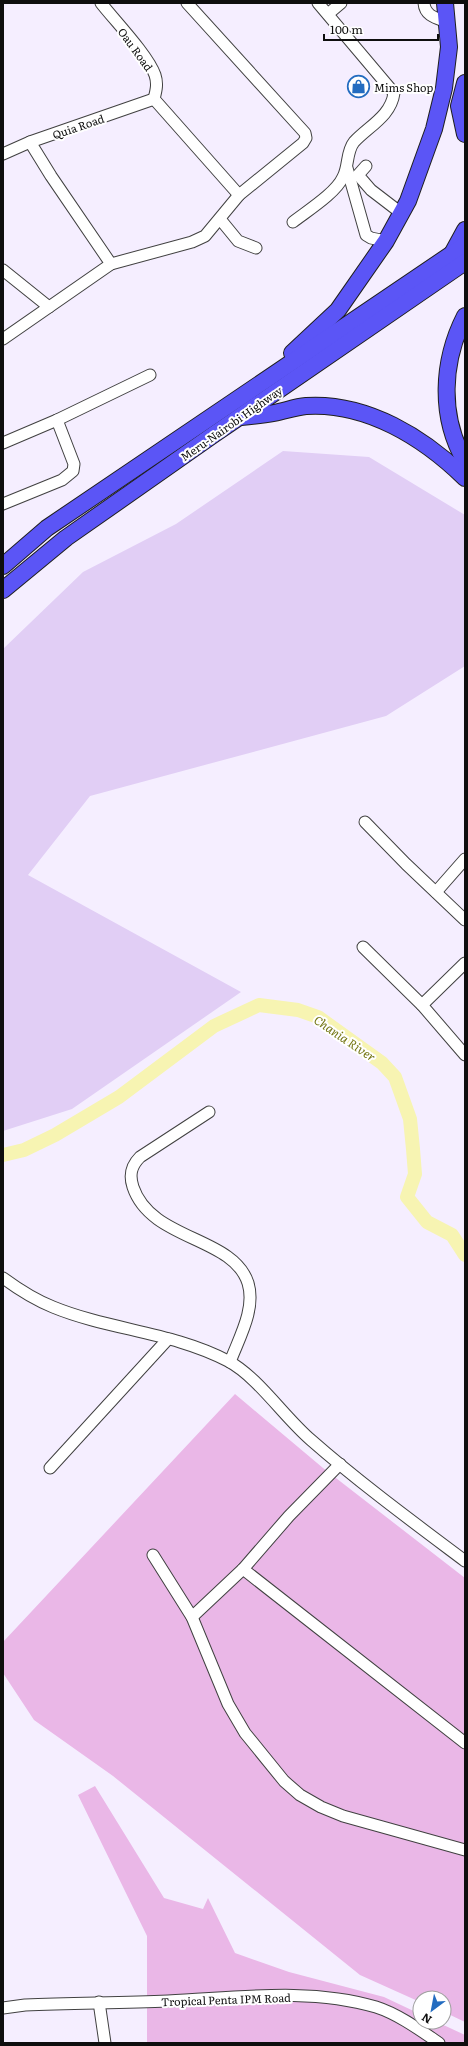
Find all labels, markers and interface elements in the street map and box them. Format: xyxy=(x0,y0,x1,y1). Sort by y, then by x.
scale bar xyxy=(324,16,438,42)
text: 100 m xyxy=(330,20,363,38)
street label: Oau Road xyxy=(115,24,157,74)
shop icon: Mims Shop xyxy=(345,74,371,100)
place label: Mims Shop xyxy=(374,79,433,95)
street label: Quia Road xyxy=(50,110,106,142)
street label: Meru-Nairobi Highway xyxy=(177,381,286,464)
water label: Chania River xyxy=(311,1011,380,1066)
street label: Tropical Penta IPM Road xyxy=(161,1989,291,2009)
north arrow xyxy=(412,1990,452,2030)
text: N xyxy=(418,2010,434,2029)

